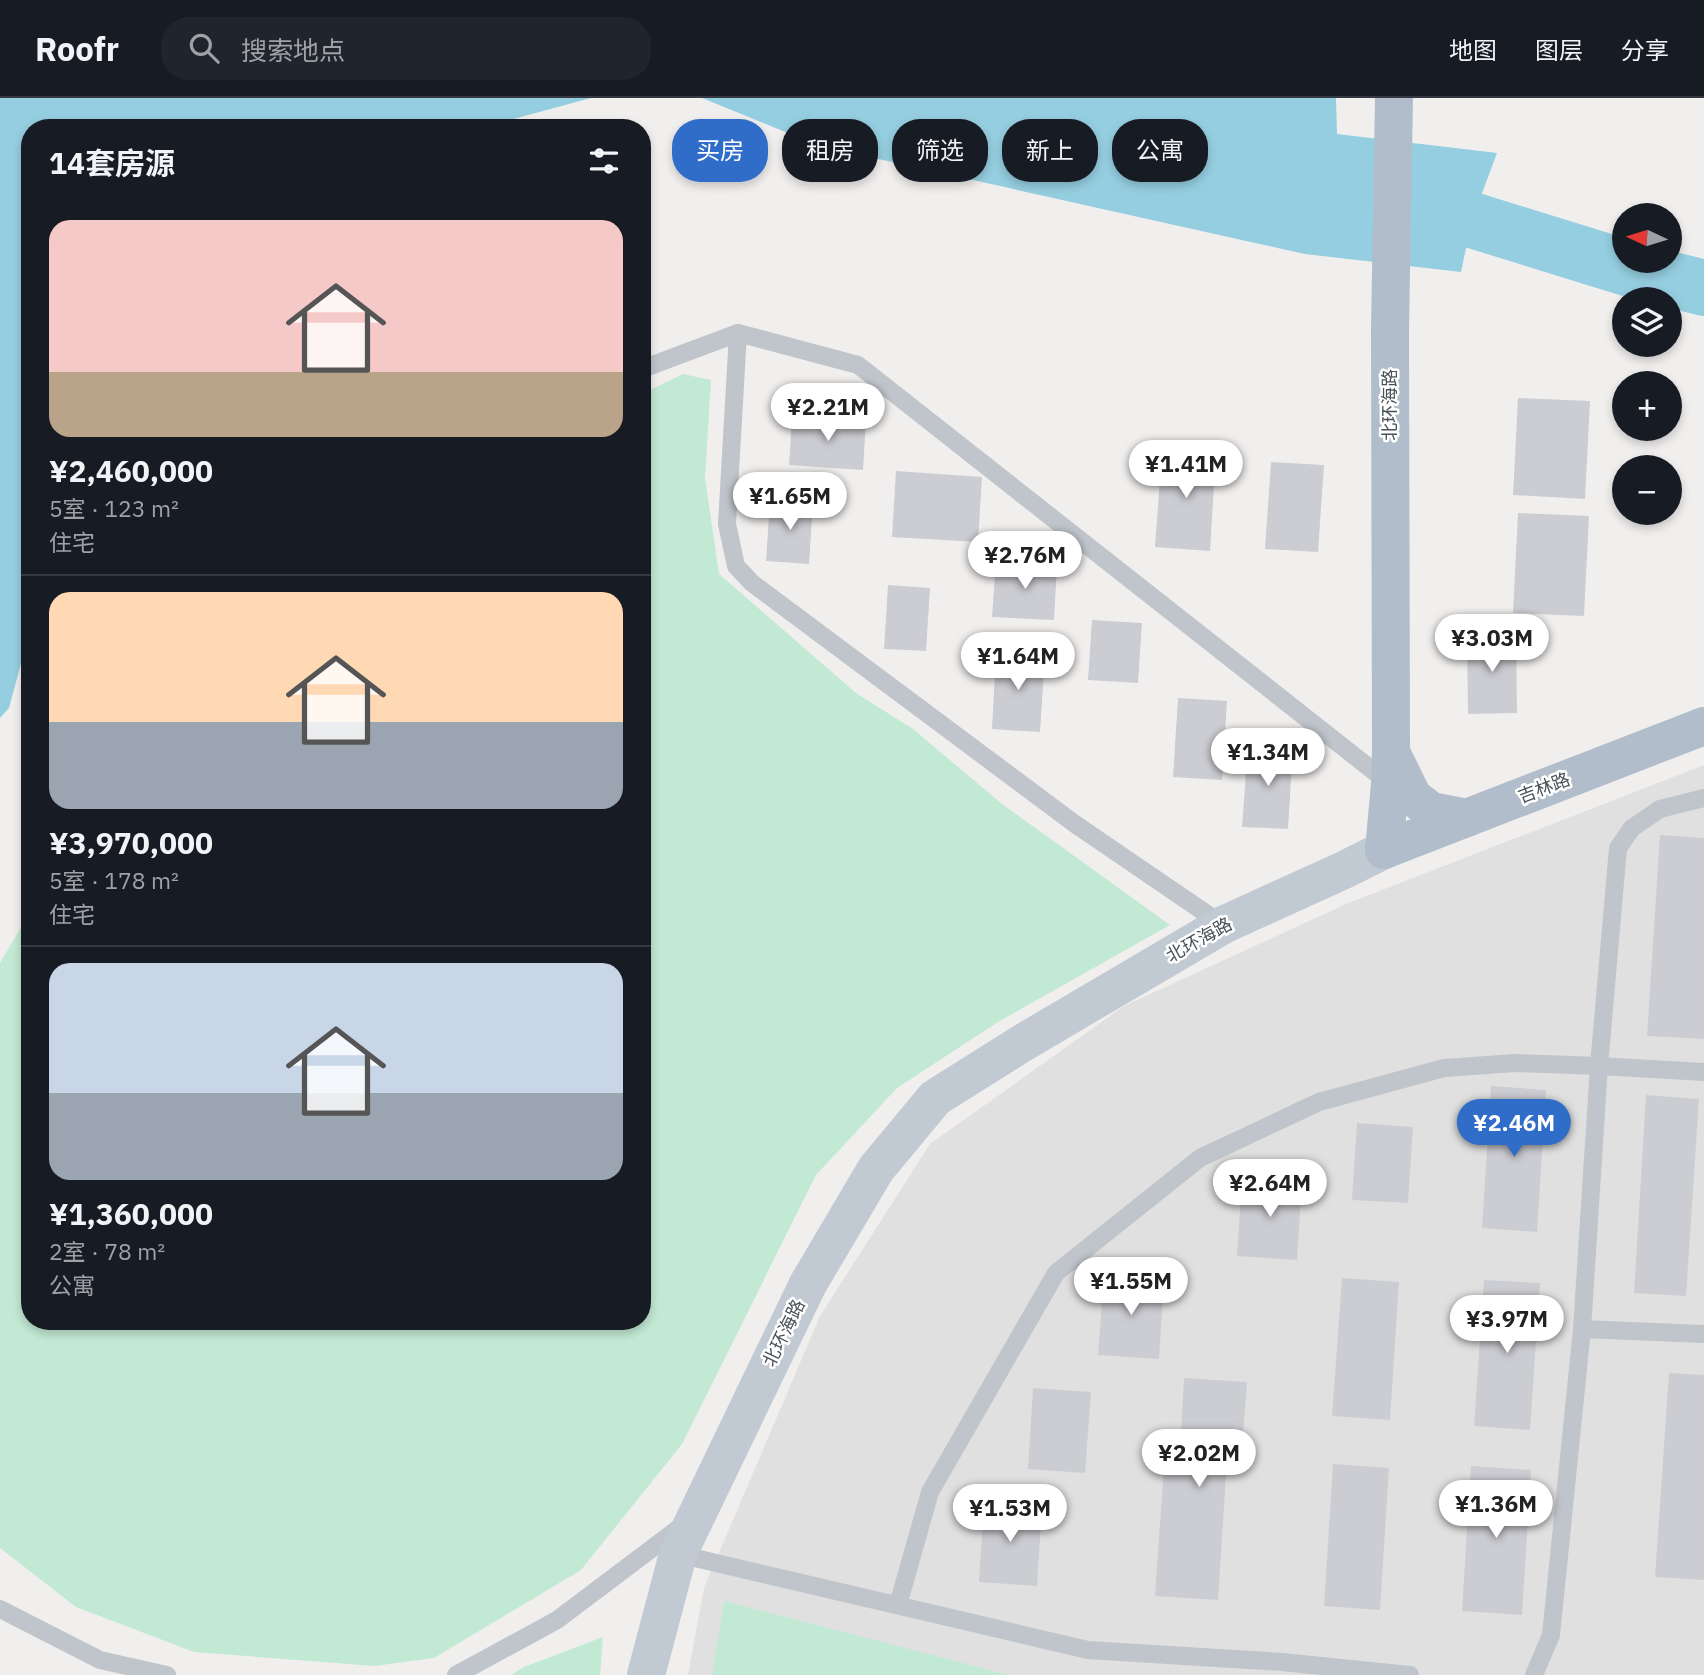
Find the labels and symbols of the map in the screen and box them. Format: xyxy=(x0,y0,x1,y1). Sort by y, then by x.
north arrow xyxy=(1612,203,1682,273)
street label: 北环海路 xyxy=(1378,369,1401,441)
pin: ¥2.21M xyxy=(771,384,885,443)
pin: ¥1.41M xyxy=(1129,440,1243,500)
pin: ¥1.65M xyxy=(733,472,847,532)
pin: ¥2.76M xyxy=(968,532,1082,591)
pin: ¥3.03M xyxy=(1435,614,1549,674)
pin: ¥1.64M xyxy=(961,632,1075,692)
pin: ¥1.34M xyxy=(1211,728,1325,788)
street label: 吉林路 xyxy=(1514,767,1573,808)
street label: 北环海路 xyxy=(1162,912,1236,967)
pin: ¥2.46M xyxy=(1457,1100,1571,1159)
pin: ¥2.64M xyxy=(1213,1160,1327,1219)
pin: ¥1.55M xyxy=(1074,1258,1188,1317)
street label: 北环海路 xyxy=(757,1295,810,1370)
pin: ¥3.97M xyxy=(1450,1296,1564,1355)
pin: ¥2.02M xyxy=(1142,1430,1256,1489)
pin: ¥1.36M xyxy=(1439,1480,1553,1540)
pin: ¥1.53M xyxy=(953,1484,1067,1544)

